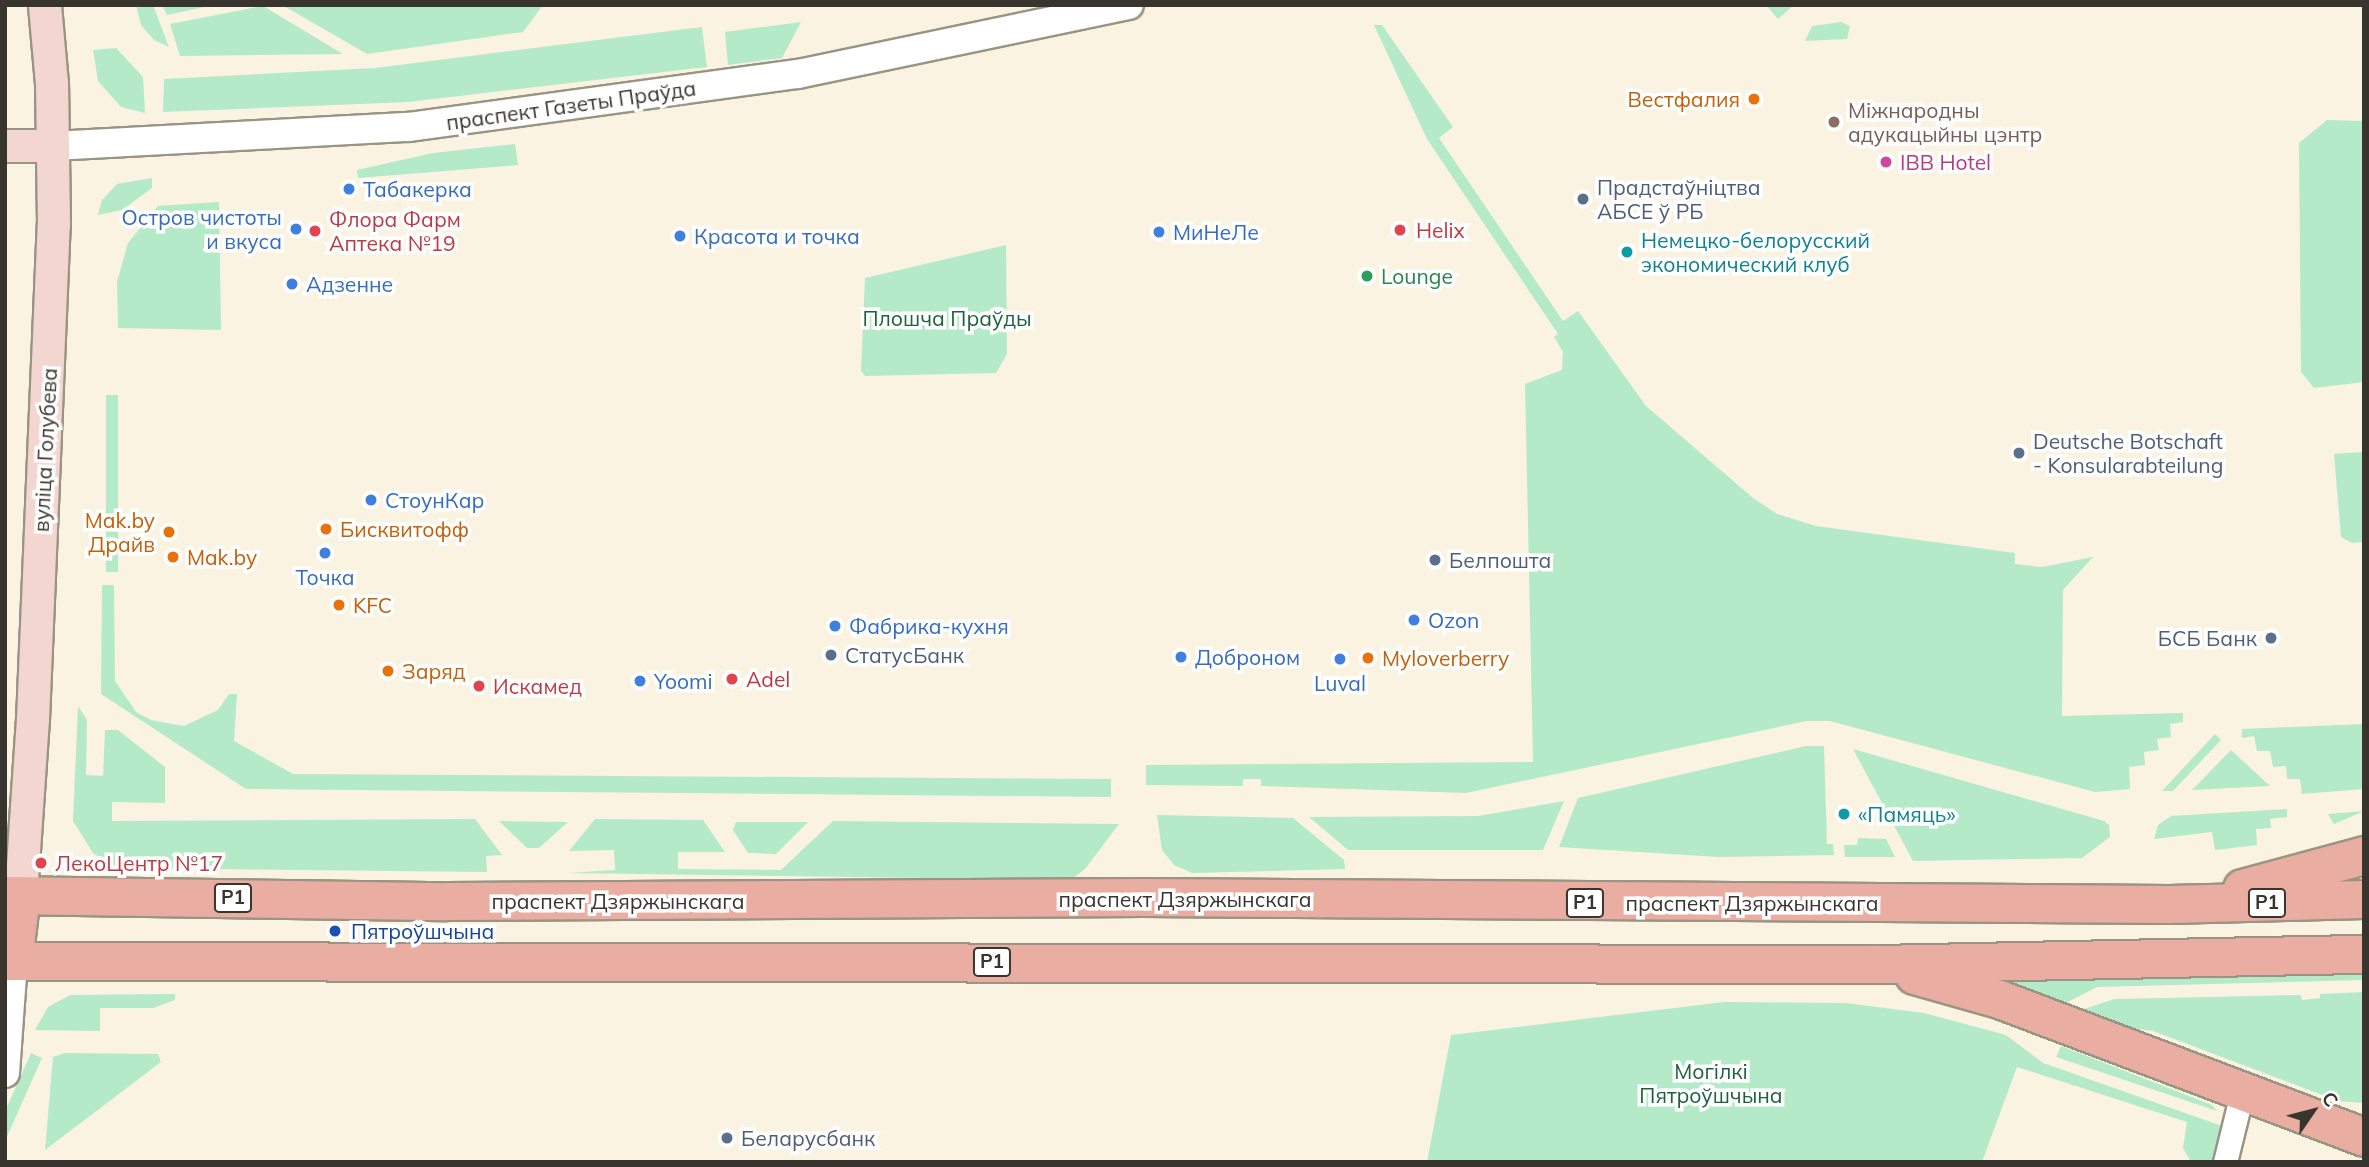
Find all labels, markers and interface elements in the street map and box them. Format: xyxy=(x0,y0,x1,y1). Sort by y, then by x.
street label: праспект Газеты Праўда xyxy=(444,75,698,135)
place label: Вестфалия xyxy=(1628,86,1740,112)
marker: Вестфалия xyxy=(1746,91,1762,107)
place label: Міжнародны адукацыйны цэнтр xyxy=(1848,97,2042,147)
marker: Міжнародны адукацыйны цэнтр xyxy=(1826,114,1842,130)
place label: IBB Hotel xyxy=(1900,149,1991,175)
marker: IBB Hotel xyxy=(1878,154,1894,170)
place label: Прадстаўніцтва АБСЕ ў РБ xyxy=(1597,174,1760,224)
place label: Табакерка xyxy=(363,176,472,202)
marker: Табакерка xyxy=(341,181,357,197)
marker: Прадстаўніцтва АБСЕ ў РБ xyxy=(1575,191,1591,207)
place label: Остров чистоты и вкуса xyxy=(122,204,282,254)
place label: Флора Фарм Аптека №19 xyxy=(329,206,461,256)
place label: Helix xyxy=(1416,217,1465,243)
place label: МиНеЛе xyxy=(1173,219,1259,245)
marker: Helix xyxy=(1390,220,1410,240)
marker: Остров чистоты и вкуса xyxy=(288,221,304,237)
marker: Флора Фарм Аптека №19 xyxy=(307,223,323,239)
place label: Красота и точка xyxy=(694,223,860,249)
marker: МиНеЛе xyxy=(1151,224,1167,240)
place label: Немецко-белорусский экономический клуб xyxy=(1641,227,1870,277)
marker: Красота и точка xyxy=(672,228,688,244)
marker: Немецко-белорусский экономический клуб xyxy=(1619,244,1635,260)
place label: Lounge xyxy=(1381,263,1453,289)
marker: Lounge xyxy=(1359,268,1375,284)
place label: Адзенне xyxy=(306,271,393,297)
marker: Адзенне xyxy=(284,276,300,292)
park label: Плошча Праўды xyxy=(862,305,1032,331)
street label: вуліца Голубева xyxy=(28,367,62,533)
place label: Deutsche Botschaft - Konsularabteilung xyxy=(2033,428,2223,478)
marker: Deutsche Botschaft - Konsularabteilung xyxy=(2011,445,2027,461)
place label: СтоунКар xyxy=(385,487,484,513)
marker: СтоунКар xyxy=(363,492,379,508)
place label: Маk.by Драйв xyxy=(85,507,155,557)
place label: Бисквитофф xyxy=(340,516,469,542)
marker: Бисквитофф xyxy=(318,521,334,537)
marker: Маk.by Драйв xyxy=(161,524,177,540)
place label: Mak.by xyxy=(187,544,257,570)
marker: Точка xyxy=(317,545,333,561)
place label: Белпошта xyxy=(1449,547,1551,573)
marker: Mak.by xyxy=(165,549,181,565)
marker: Белпошта xyxy=(1427,552,1443,568)
place label: Точка xyxy=(295,564,355,590)
place label: KFC xyxy=(353,592,392,618)
marker: KFC xyxy=(331,597,347,613)
place label: Ozon xyxy=(1428,607,1479,633)
marker: Ozon xyxy=(1406,612,1422,628)
place label: Фабрика-кухня xyxy=(849,613,1009,639)
marker: Фабрика-кухня xyxy=(827,618,843,634)
place label: БСБ Банк xyxy=(2158,625,2257,651)
marker: БСБ Банк xyxy=(2263,630,2279,646)
place label: СтатусБанк xyxy=(845,642,964,668)
place label: Доброном xyxy=(1195,644,1300,670)
place label: Myloverberry xyxy=(1382,645,1509,671)
marker: СтатусБанк xyxy=(823,647,839,663)
marker: Доброном xyxy=(1173,649,1189,665)
marker: Myloverberry xyxy=(1360,650,1376,666)
marker: Luval xyxy=(1332,651,1348,667)
place label: Заряд xyxy=(402,658,466,684)
marker: Заряд xyxy=(380,663,396,679)
place label: Adel xyxy=(746,666,790,692)
place label: Yoomi xyxy=(654,668,713,694)
place label: Luval xyxy=(1314,670,1366,696)
marker: Adel xyxy=(724,671,740,687)
place label: Искамед xyxy=(493,673,582,699)
marker: Yoomi xyxy=(632,673,648,689)
marker: Искамед xyxy=(471,678,487,694)
place label: «Памяць» xyxy=(1858,801,1956,827)
marker: «Памяць» xyxy=(1836,806,1852,822)
place label: ЛекоЦентр №17 xyxy=(55,850,223,876)
marker: ЛекоЦентр №17 xyxy=(33,855,49,871)
road number: Р1 xyxy=(214,882,252,914)
street label: праспект Дзяржынскага xyxy=(1058,886,1312,912)
street label: праспект Дзяржынскага xyxy=(491,888,745,914)
road number: Р1 xyxy=(1566,888,1604,918)
road number: Р1 xyxy=(2248,888,2286,918)
street label: праспект Дзяржынскага xyxy=(1625,890,1879,916)
place label: Пятроўшчына xyxy=(351,918,494,944)
marker: Пятроўшчына xyxy=(325,921,345,941)
road number: Р1 xyxy=(973,946,1011,978)
park label: Могілкі Пятроўшчына xyxy=(1639,1058,1783,1108)
north arrow xyxy=(2278,1076,2348,1146)
text: С xyxy=(2317,1087,2344,1111)
place label: Беларусбанк xyxy=(741,1125,875,1151)
marker: Беларусбанк xyxy=(719,1130,735,1146)

